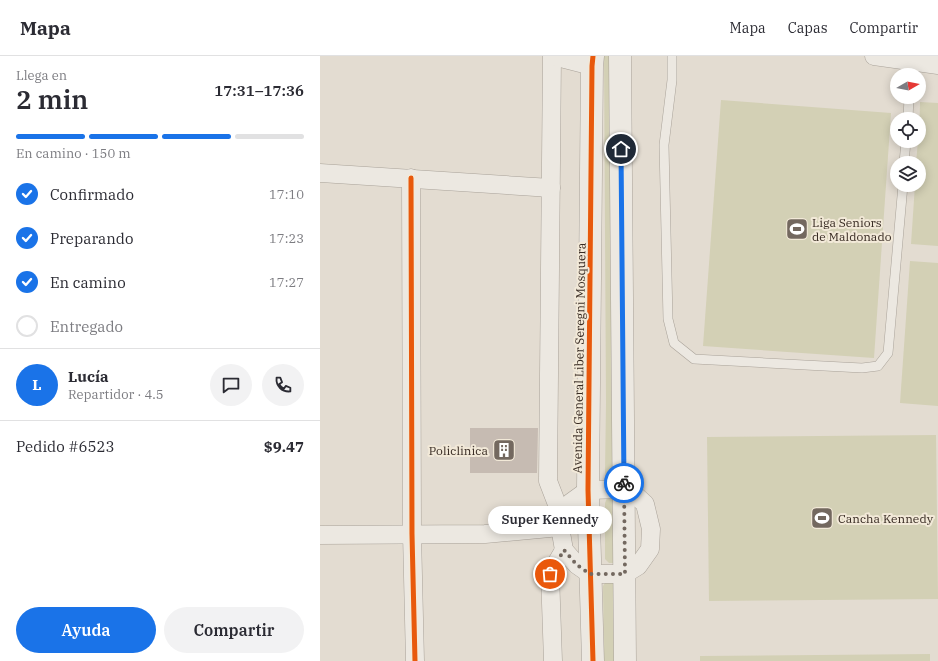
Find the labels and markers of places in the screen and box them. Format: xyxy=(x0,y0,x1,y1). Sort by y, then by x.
pin xyxy=(604,132,638,166)
place label: Liga Seniors de Maldonado xyxy=(812,215,892,244)
sports icon: Liga Seniors de Maldonado xyxy=(784,216,810,242)
building icon: Policlinica xyxy=(491,437,517,463)
place label: Policlinica xyxy=(429,443,488,458)
sports icon: Cancha Kennedy xyxy=(809,505,835,531)
callout: Super Kennedy xyxy=(488,506,612,534)
place label: Cancha Kennedy xyxy=(838,511,934,526)
pin xyxy=(533,557,567,591)

